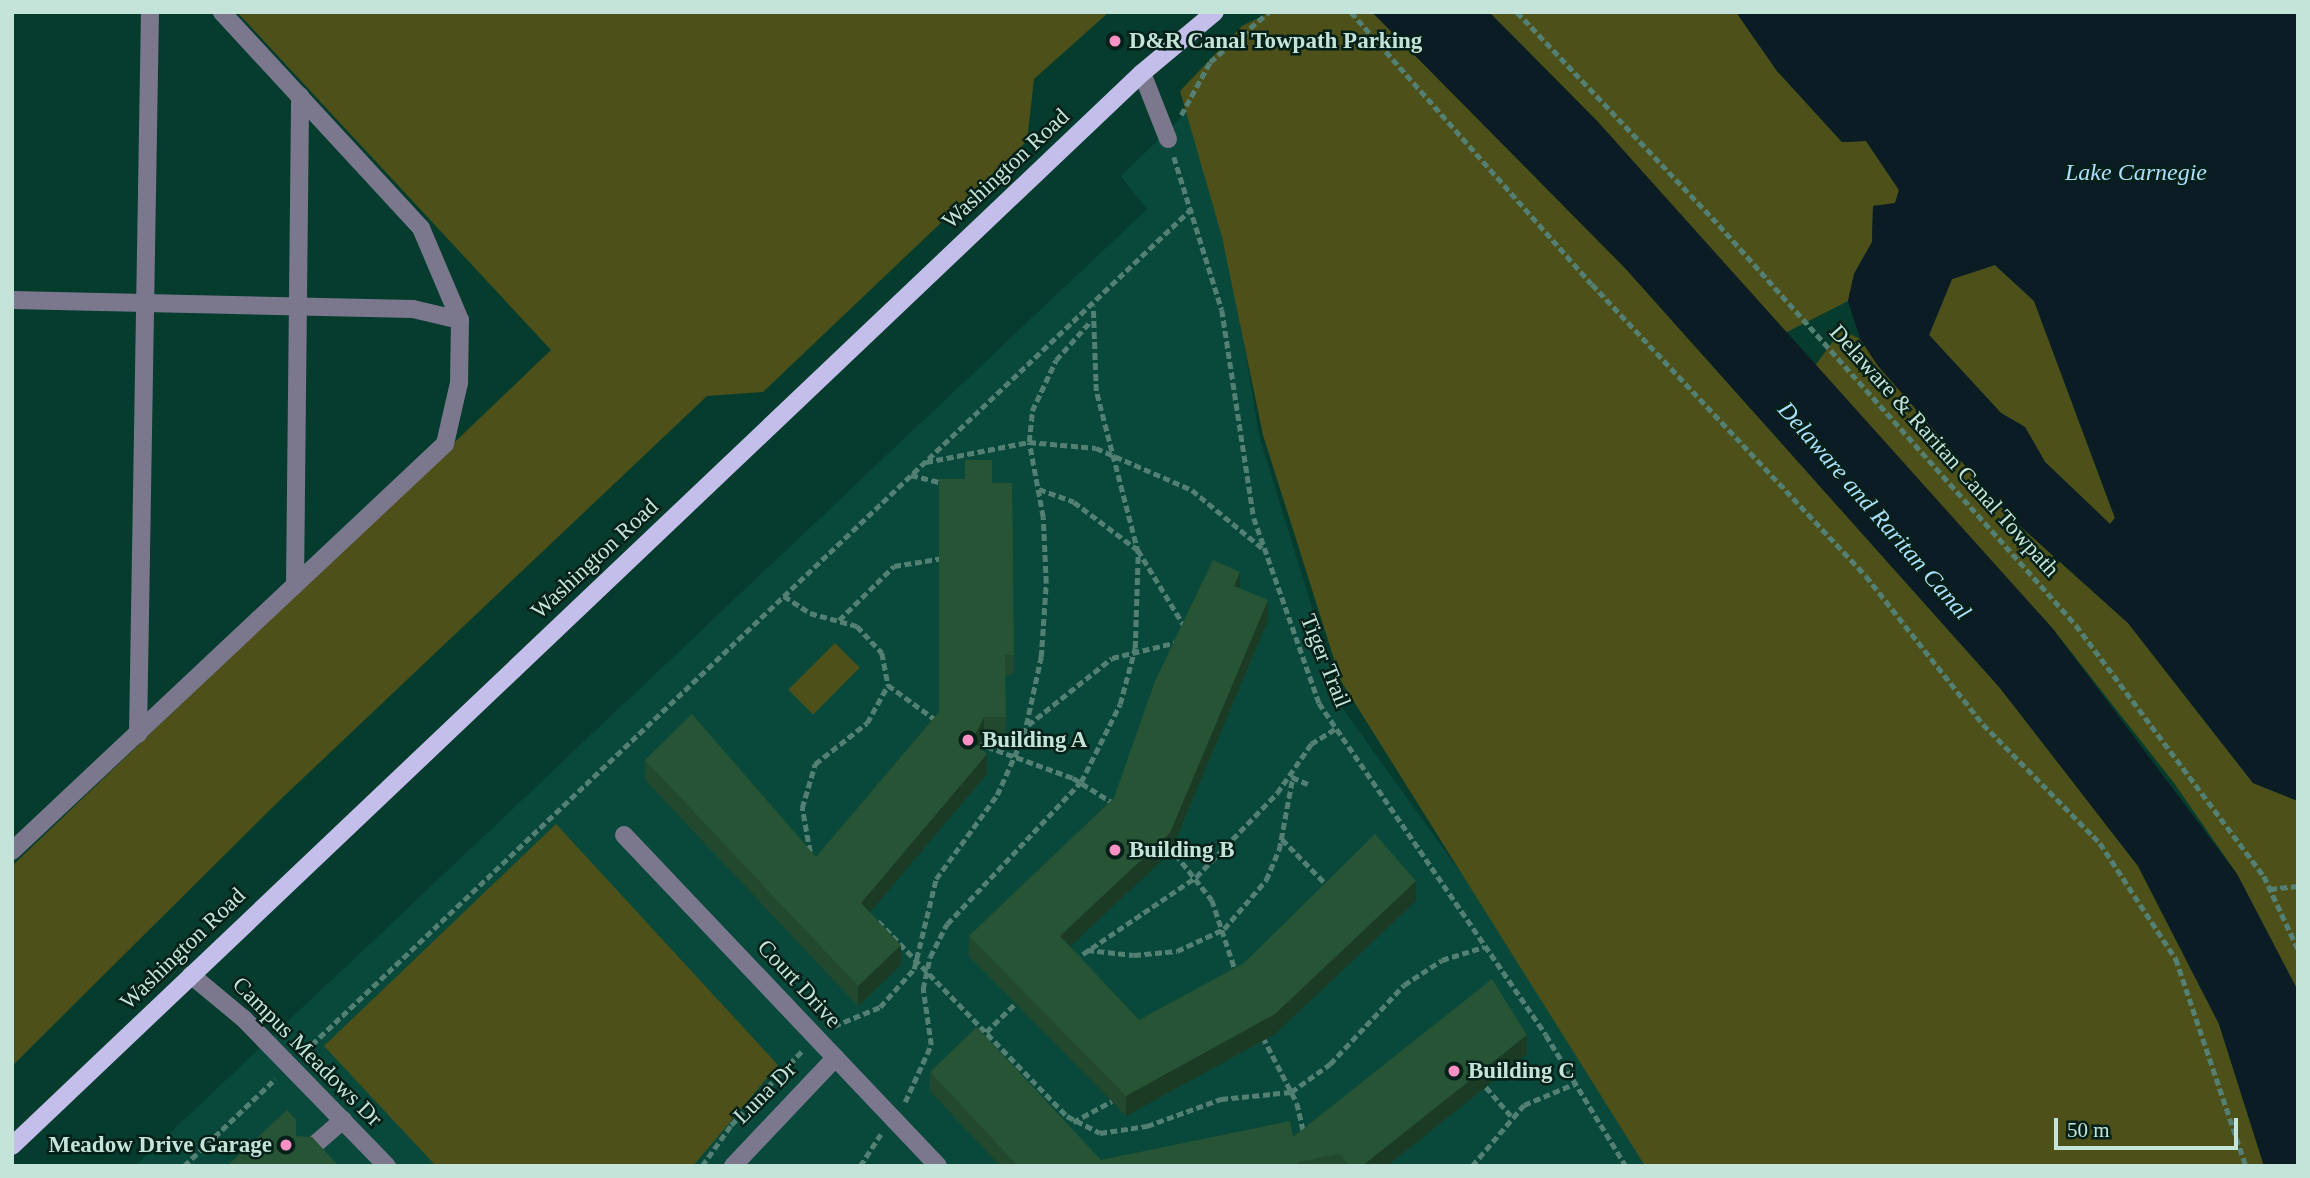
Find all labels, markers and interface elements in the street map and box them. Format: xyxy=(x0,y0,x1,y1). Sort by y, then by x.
place label: D&R Canal Towpath Parking xyxy=(1129,27,1423,55)
marker: D&R Canal Towpath Parking xyxy=(1107,33,1123,49)
street label: Washington Road xyxy=(937,103,1075,235)
water label: Lake Carnegie xyxy=(2065,159,2207,187)
street label: Delaware & Raritan Canal Towpath xyxy=(1823,319,2065,583)
water label: Delaware and Raritan Canal xyxy=(1771,396,1977,626)
street label: Washington Road xyxy=(526,493,664,625)
street label: Tiger Trail xyxy=(1294,610,1356,712)
place label: Building A xyxy=(982,726,1089,754)
marker: Building A xyxy=(960,732,976,748)
place label: Building B xyxy=(1129,836,1234,864)
marker: Building B xyxy=(1107,842,1123,858)
street label: Washington Road xyxy=(115,882,251,1016)
street label: Court Drive xyxy=(751,934,847,1034)
street label: Campus Meadows Dr xyxy=(226,971,388,1133)
street label: Luna Dr xyxy=(728,1056,802,1130)
place label: Building C xyxy=(1468,1057,1575,1085)
marker: Building C xyxy=(1446,1063,1462,1079)
scale bar xyxy=(2058,1104,2242,1148)
text: 50 m xyxy=(2067,1118,2110,1142)
place label: Meadow Drive Garage xyxy=(48,1131,272,1159)
marker: Meadow Drive Garage xyxy=(278,1137,294,1153)

